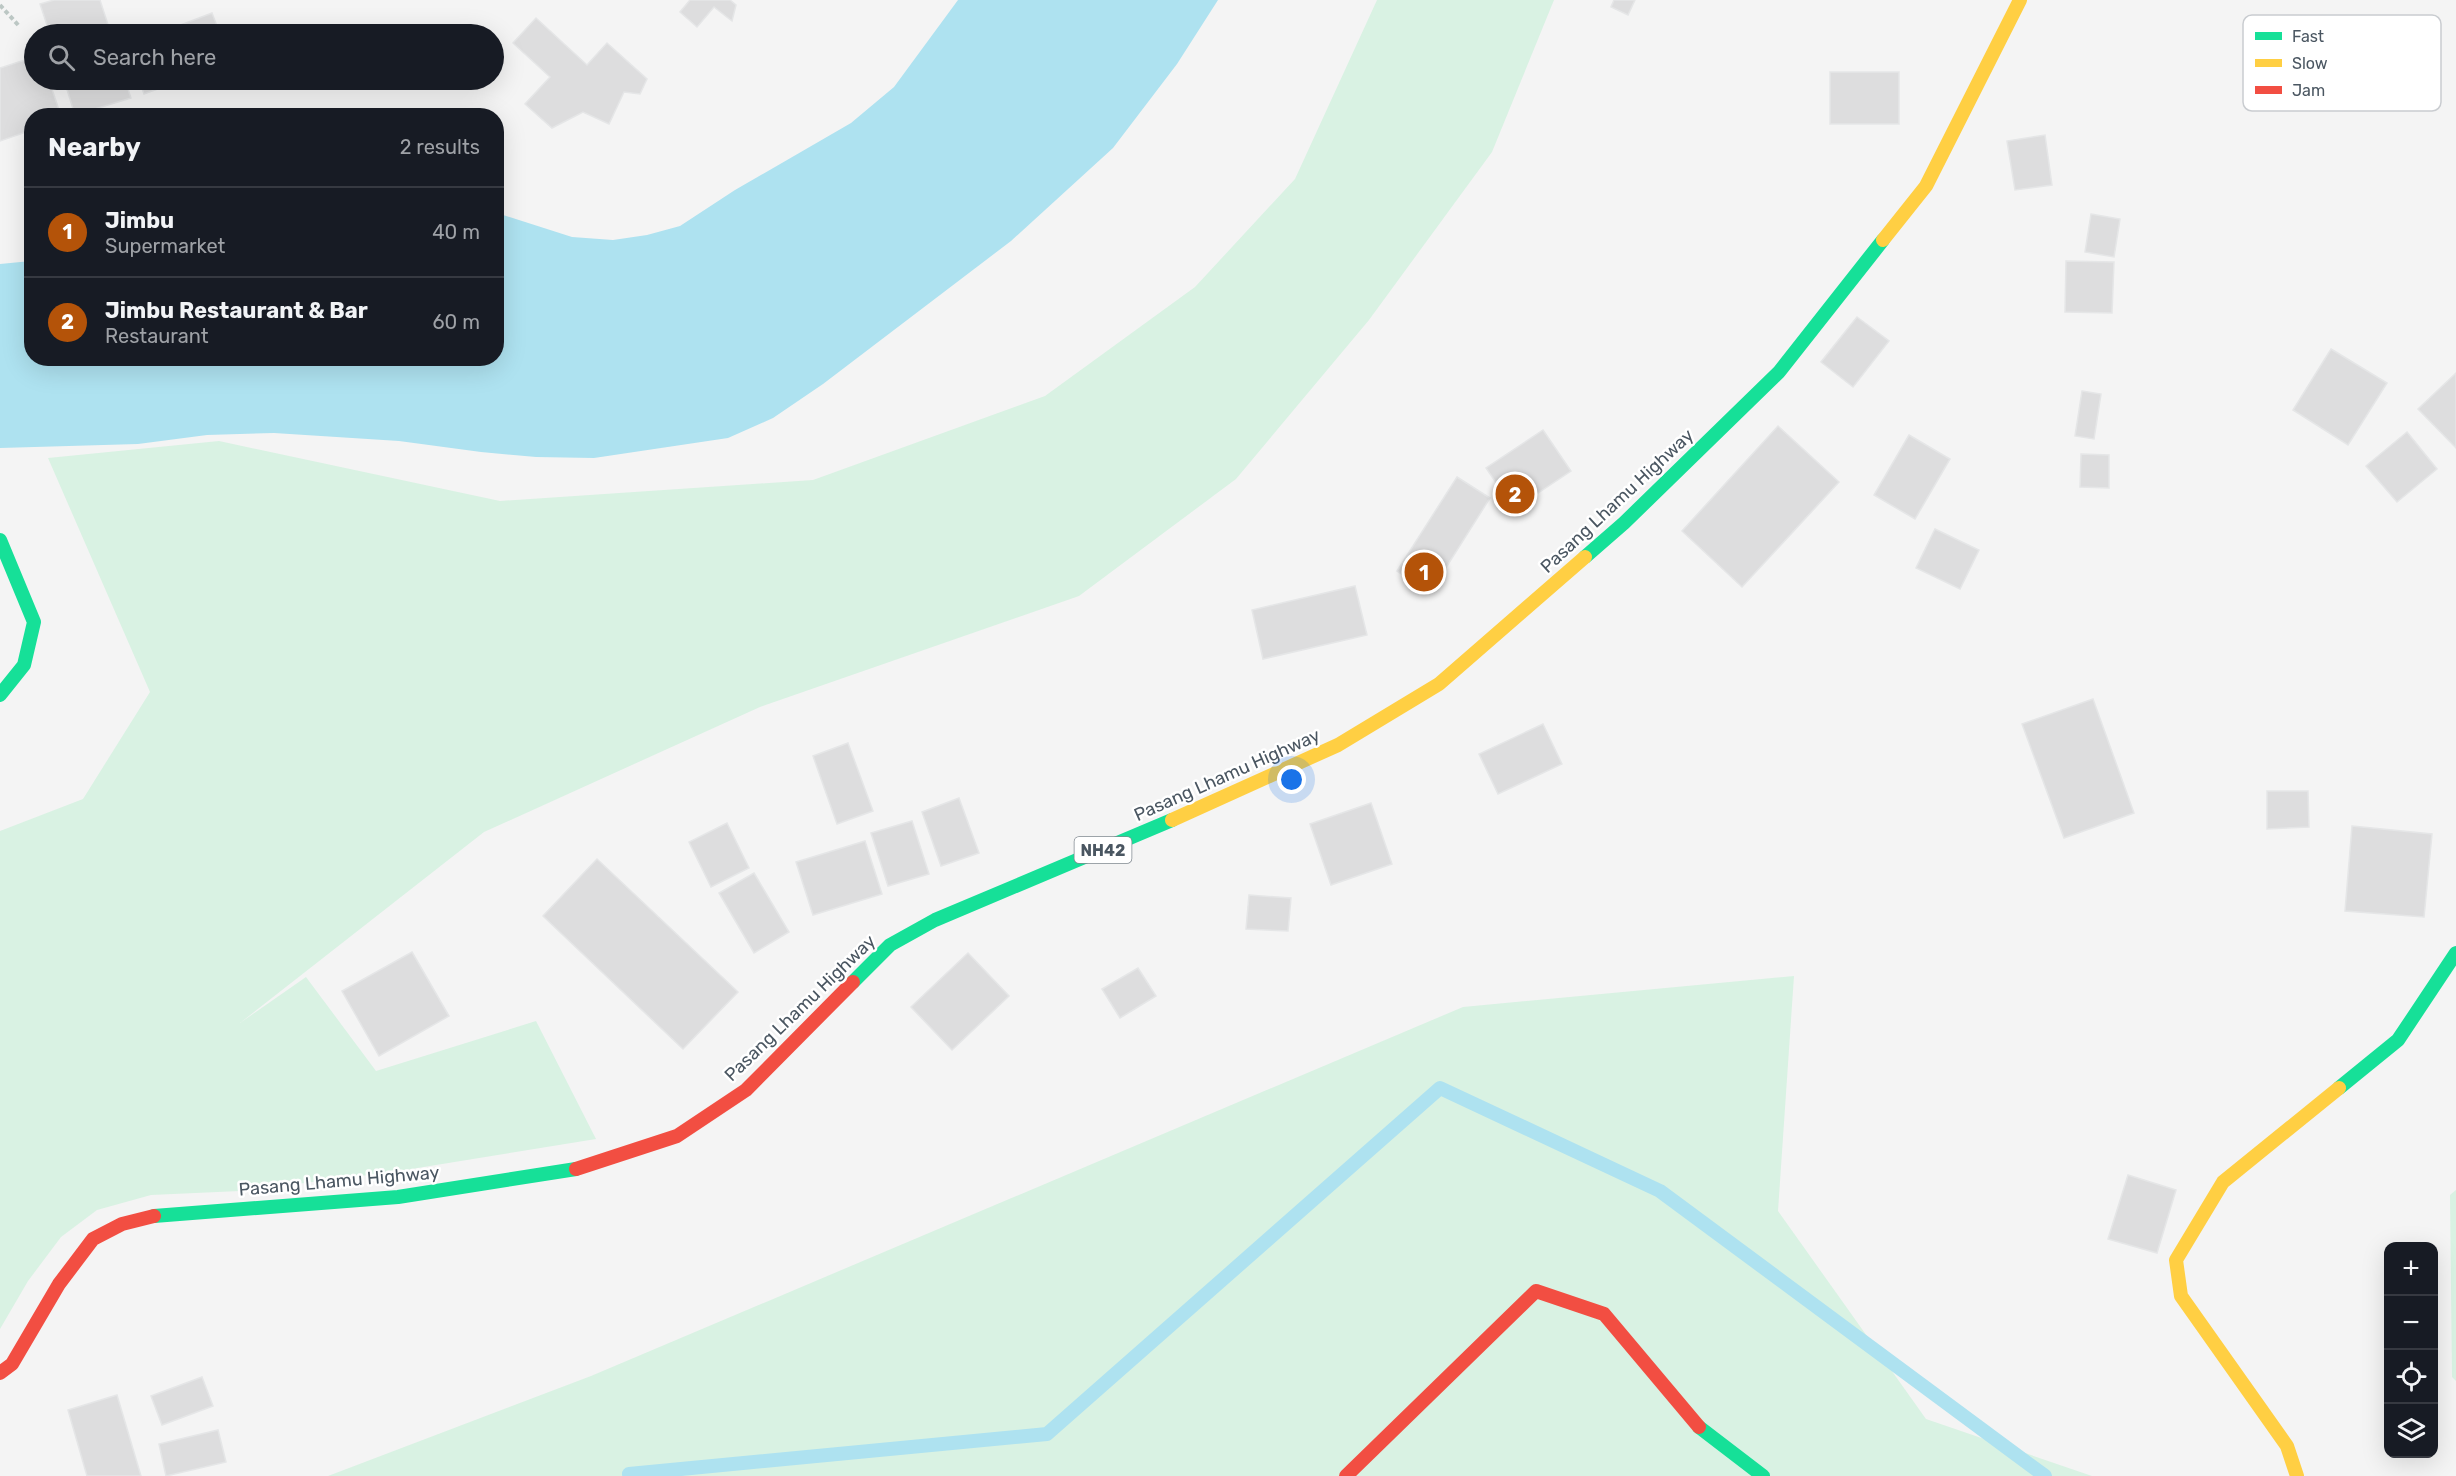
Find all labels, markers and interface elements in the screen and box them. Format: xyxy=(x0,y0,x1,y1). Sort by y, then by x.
legend xyxy=(2243,15,2441,111)
search box xyxy=(24,24,504,90)
text: Fast xyxy=(2292,27,2324,46)
icon: search xyxy=(45,41,78,74)
text: Search here xyxy=(93,44,216,71)
text: Slow xyxy=(2292,54,2328,73)
text: Jam xyxy=(2292,81,2325,100)
text: Nearby xyxy=(48,132,141,163)
text: 2 results xyxy=(400,135,480,159)
text: Jimbu xyxy=(105,207,174,234)
text: 1 xyxy=(63,220,72,244)
text: 40 m xyxy=(432,220,480,244)
text: Supermarket xyxy=(105,234,225,258)
text: Jimbu Restaurant & Bar xyxy=(105,297,368,324)
text: 2 xyxy=(61,310,74,334)
text: 60 m xyxy=(433,310,480,334)
text: Restaurant xyxy=(105,324,209,348)
street label: Pasang Lhamu Highway xyxy=(1536,424,1698,578)
pin: 2 xyxy=(1496,472,1534,516)
pin: 1 xyxy=(1404,550,1444,594)
street label: Pasang Lhamu Highway xyxy=(1131,724,1324,826)
your location xyxy=(1277,765,1306,794)
road number: NH42 xyxy=(1074,837,1132,863)
street label: Pasang Lhamu Highway xyxy=(720,930,880,1086)
street label: Pasang Lhamu Highway xyxy=(238,1161,440,1201)
map controls xyxy=(2384,1242,2438,1458)
button: + xyxy=(2384,1242,2438,1296)
button: − xyxy=(2384,1296,2438,1350)
button: locate xyxy=(2384,1350,2438,1404)
button: layers xyxy=(2384,1404,2438,1458)

